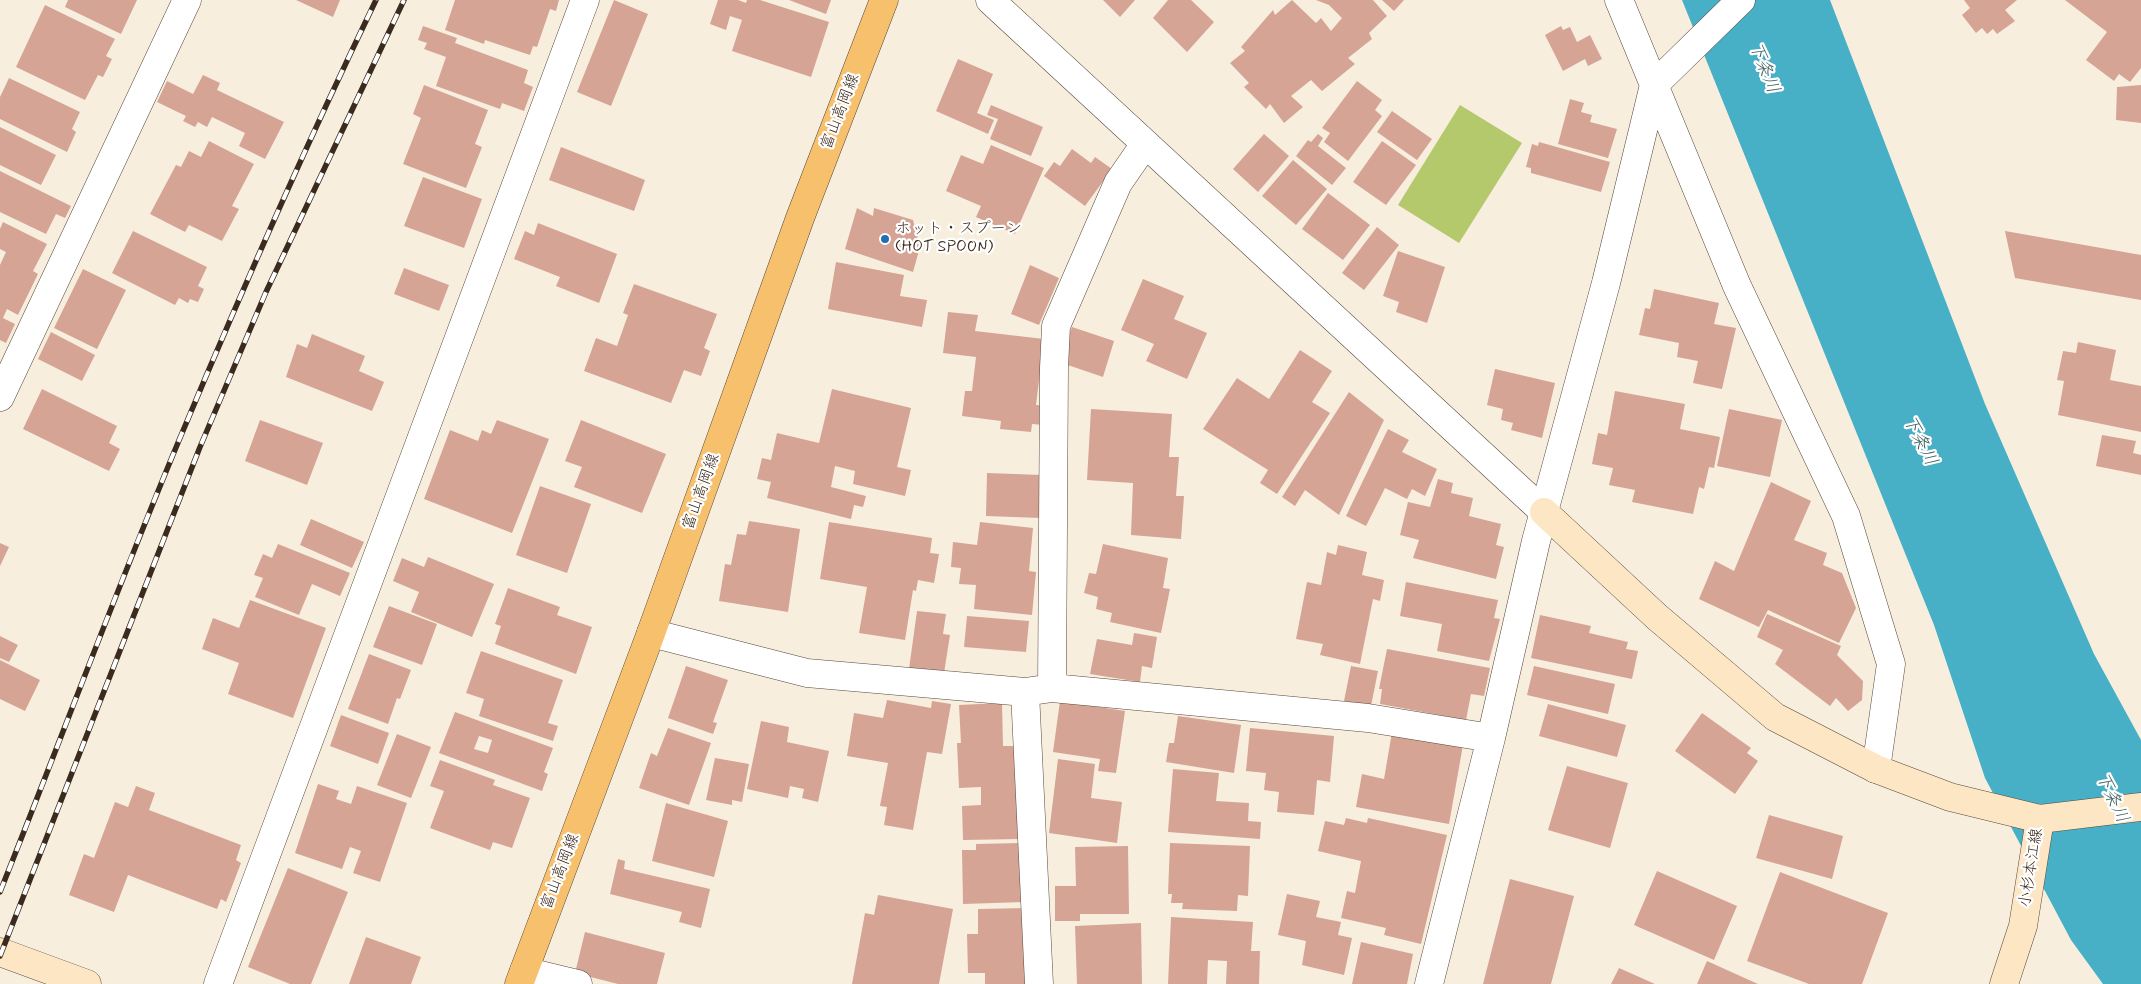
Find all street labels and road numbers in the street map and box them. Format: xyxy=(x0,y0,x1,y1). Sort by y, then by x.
street label: 富山高岡線 xyxy=(818,71,864,153)
street label: 富山高岡線 xyxy=(679,451,725,533)
street label: 小杉本江線 xyxy=(2016,827,2048,909)
street label: 富山高岡線 xyxy=(538,831,584,913)

